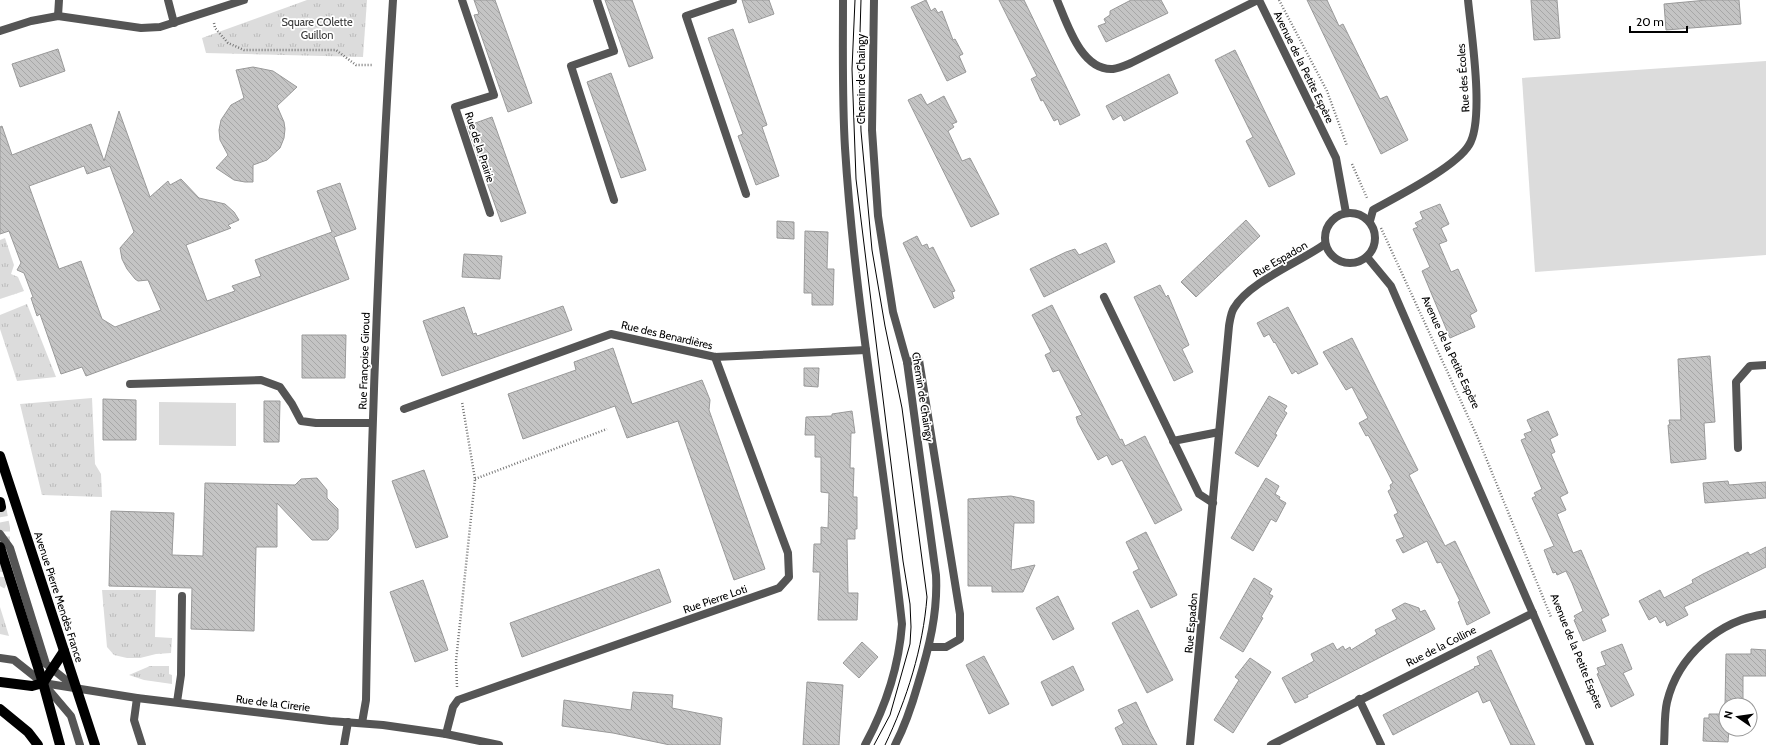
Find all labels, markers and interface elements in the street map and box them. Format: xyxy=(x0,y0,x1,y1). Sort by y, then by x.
scale bar xyxy=(1630,8,1687,34)
street label: Avenue de la Petite Espère xyxy=(1271,9,1337,126)
text: 20 m xyxy=(1636,14,1664,29)
park label: Square COlette Guillon xyxy=(281,15,353,42)
street label: Chemin de Chaingy xyxy=(854,33,868,124)
street label: Rue des Écoles xyxy=(1454,43,1472,113)
street label: Rue de la Prairie xyxy=(462,110,498,185)
street label: Rue Espadon xyxy=(1250,238,1310,280)
street label: Avenue de la Petite Espère xyxy=(1419,293,1483,411)
street label: Rue Françoise Giroud xyxy=(355,312,373,410)
street label: Rue des Benardières xyxy=(620,318,715,352)
street label: Chemin de Chaingy xyxy=(909,351,937,443)
street label: Avenue Pierre Mendès France xyxy=(31,530,87,664)
street label: Rue Pierre Loti xyxy=(681,581,749,617)
street label: Avenue de la Petite Espère xyxy=(1548,591,1607,711)
street label: Rue Espadon xyxy=(1181,592,1201,654)
street label: Rue de la Colline xyxy=(1404,622,1479,670)
street label: Rue de la Cirerie xyxy=(235,691,311,715)
north arrow xyxy=(1718,697,1758,737)
text: N xyxy=(1721,709,1736,720)

